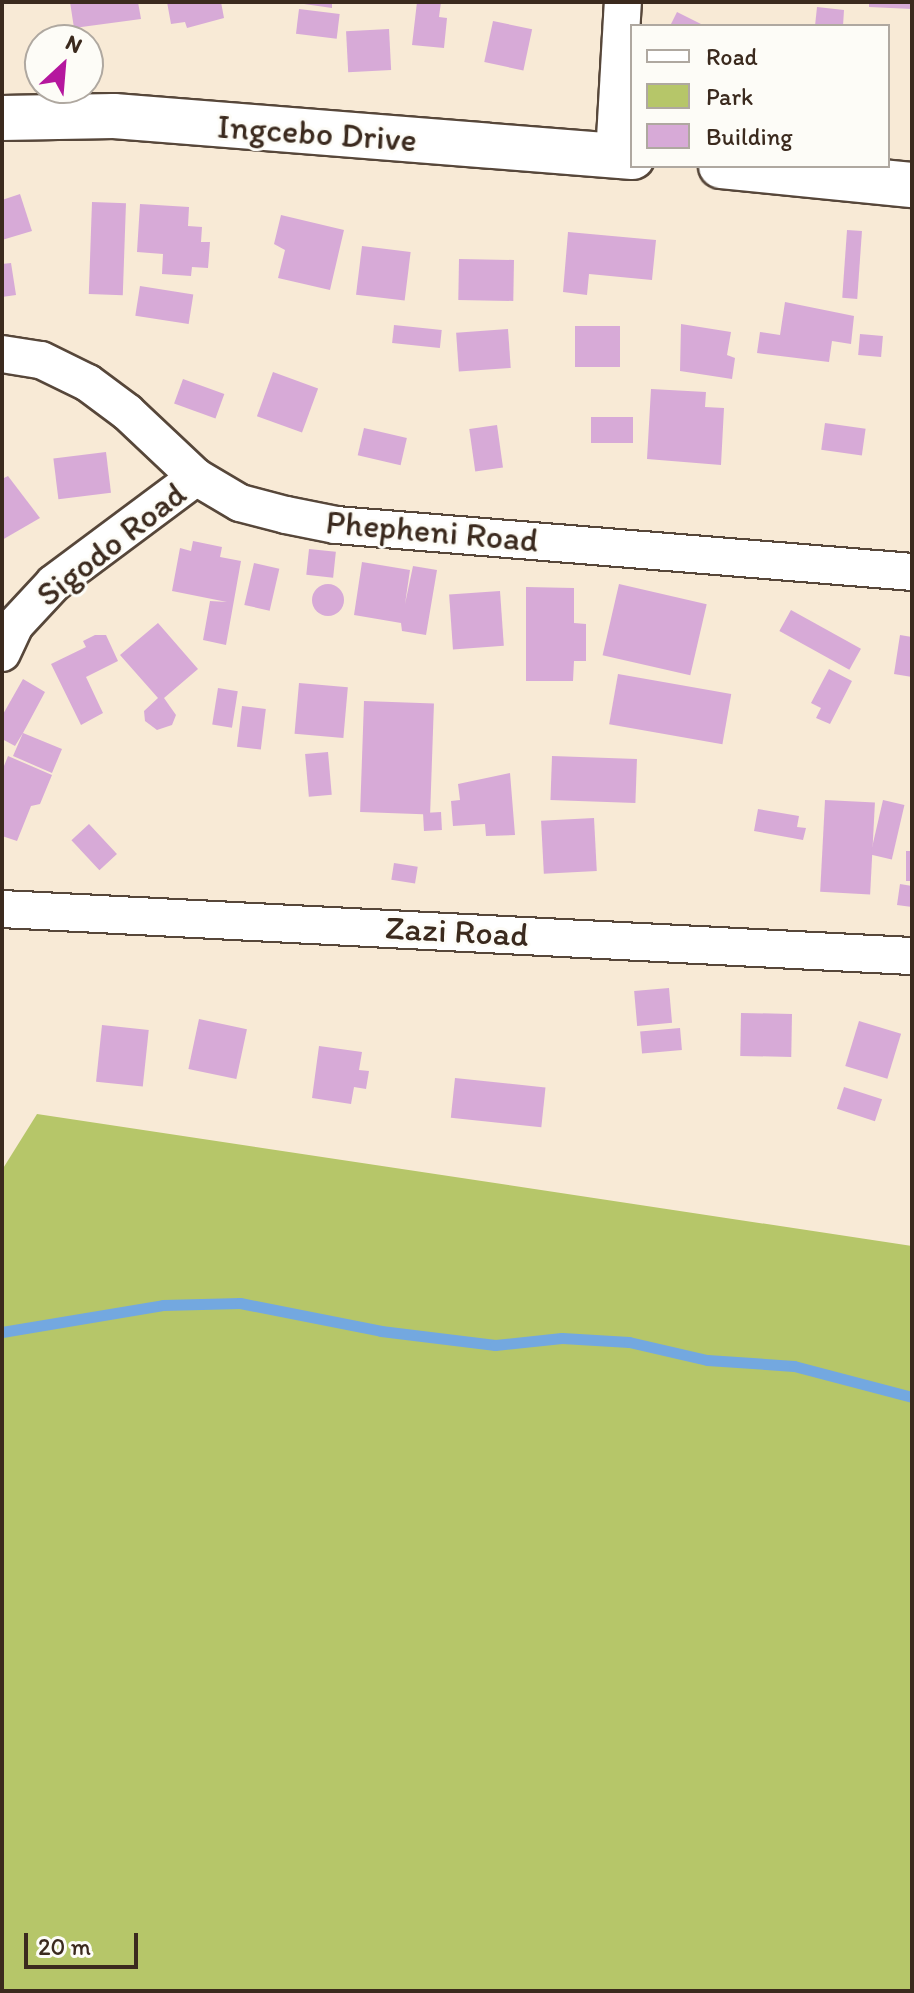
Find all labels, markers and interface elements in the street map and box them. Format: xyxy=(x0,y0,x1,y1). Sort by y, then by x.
north arrow xyxy=(24,24,104,104)
legend xyxy=(630,24,890,168)
text: N xyxy=(61,28,86,59)
text: Road xyxy=(706,42,758,71)
text: Park xyxy=(706,82,753,111)
street label: Ingcebo Drive xyxy=(216,106,418,160)
text: Building xyxy=(706,122,793,151)
street label: Sigodo Road xyxy=(28,473,194,615)
street label: Phepheni Road xyxy=(324,501,540,561)
street label: Zazi Road xyxy=(385,907,529,955)
scale bar xyxy=(28,1917,142,1967)
text: 20 m xyxy=(38,1932,91,1961)

